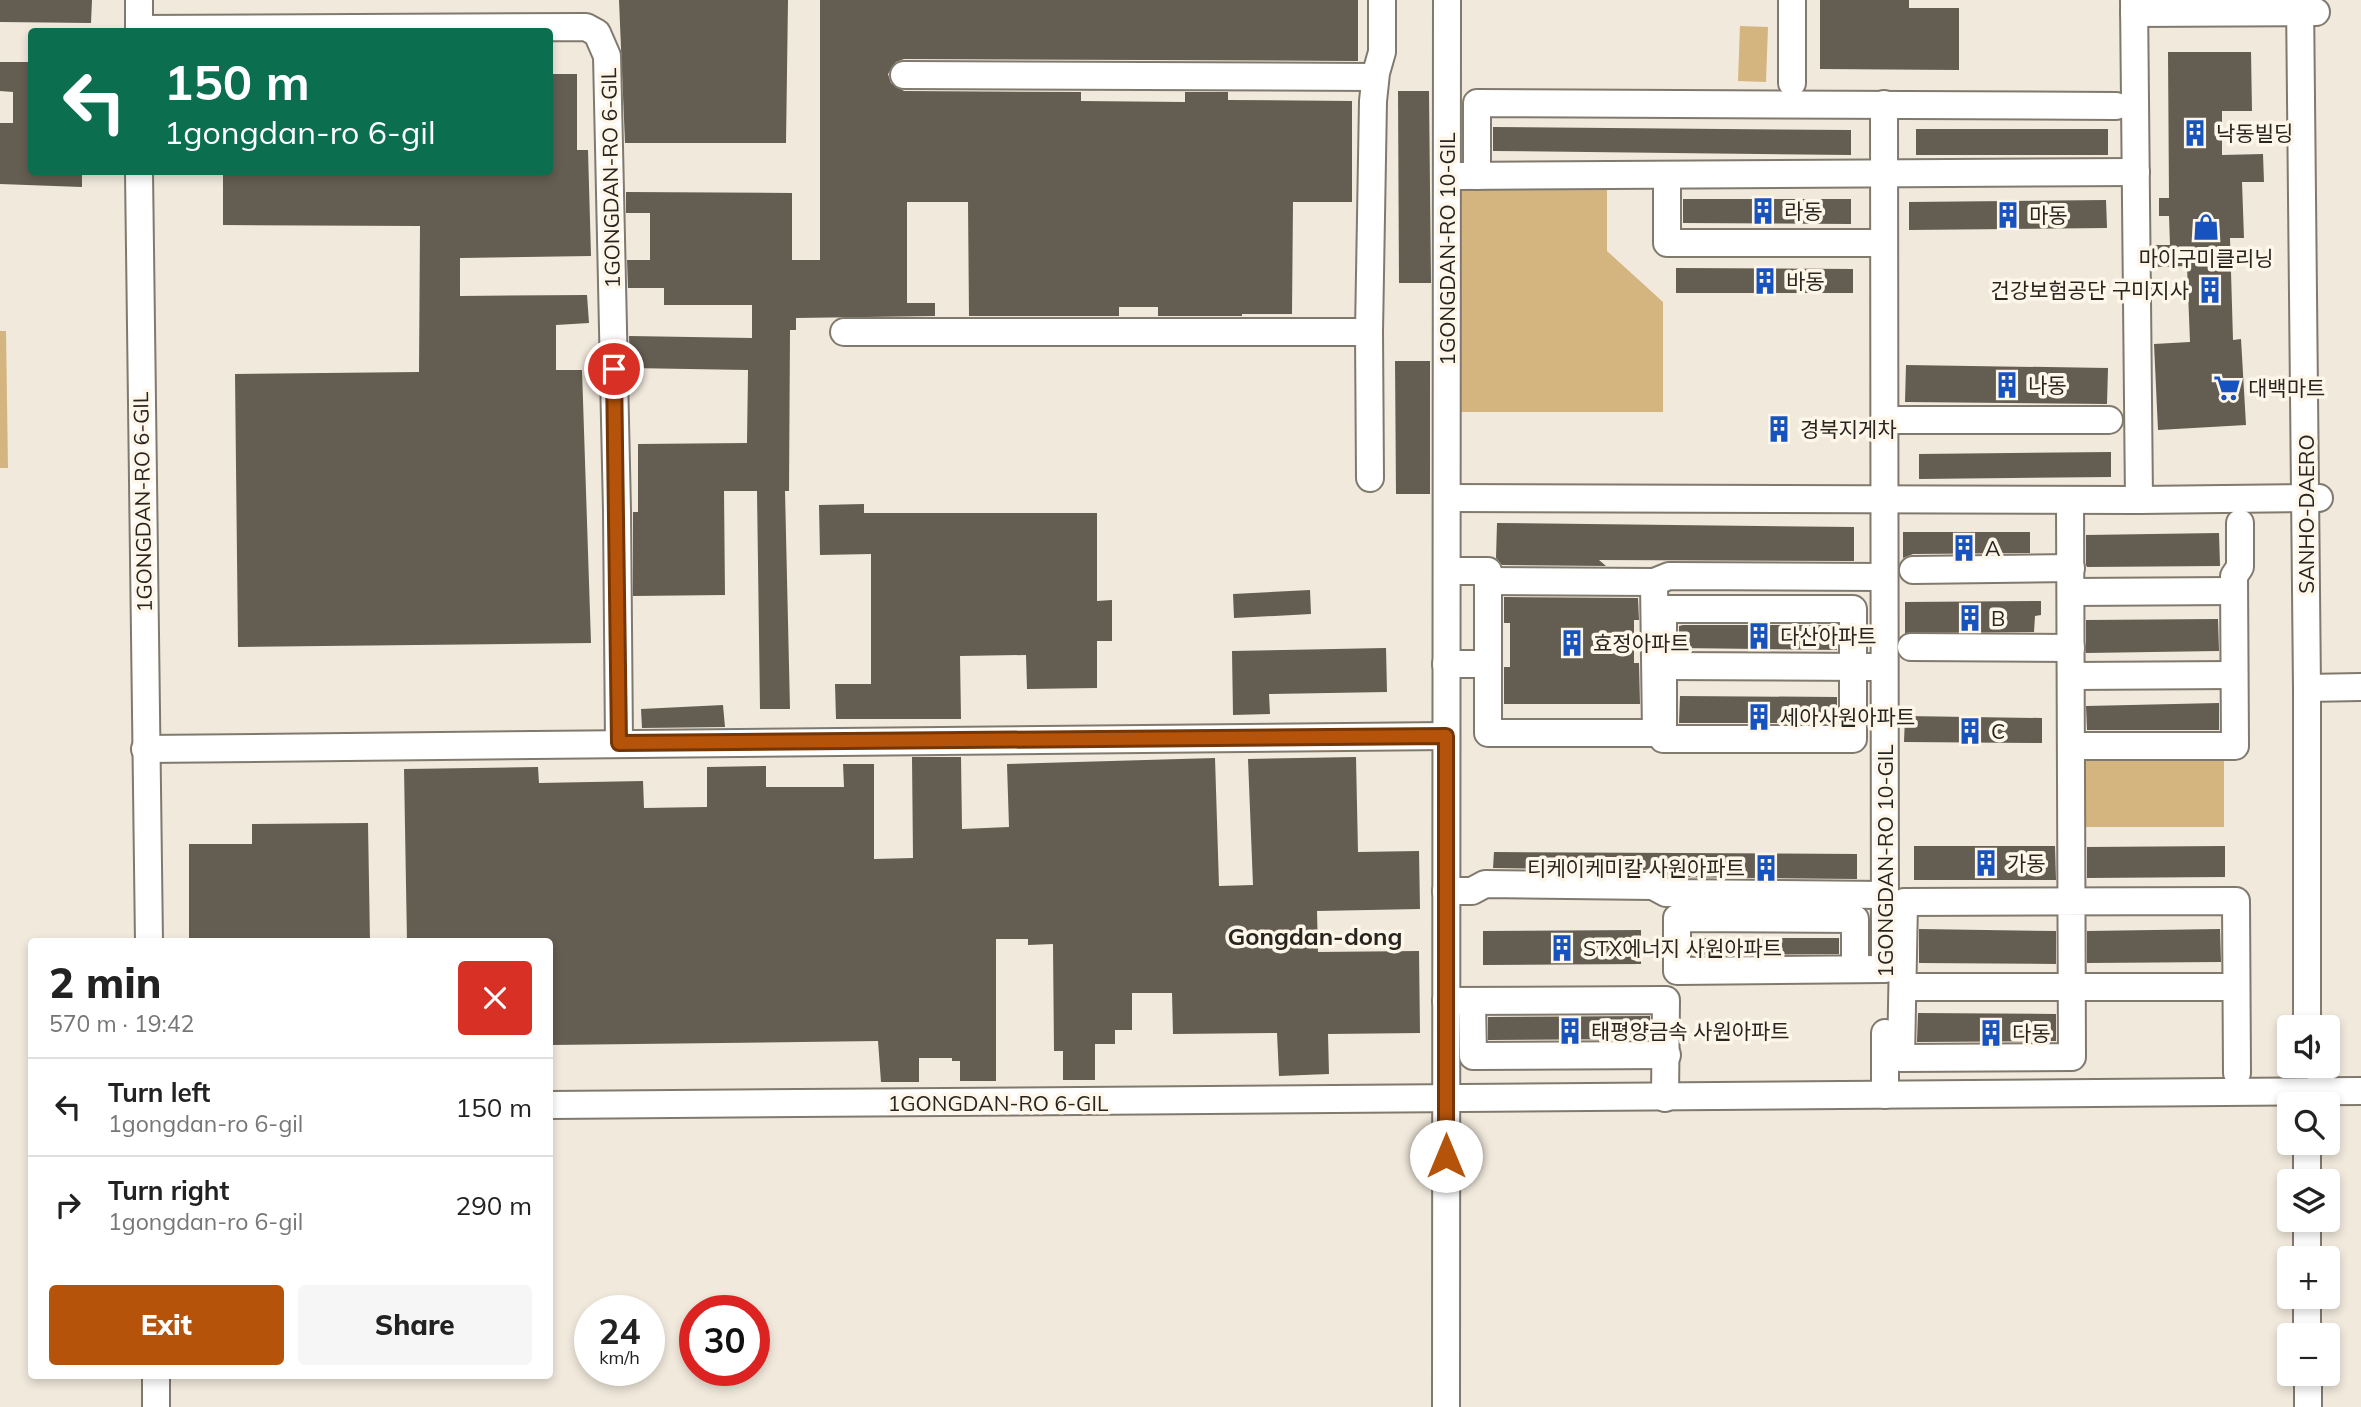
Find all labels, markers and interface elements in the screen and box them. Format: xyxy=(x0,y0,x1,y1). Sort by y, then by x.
text: 150 m xyxy=(164,51,310,112)
icon: left xyxy=(49,56,140,147)
street label: 1GONGDAN-RO 6-GIL xyxy=(595,67,625,289)
text: 1gongdan-ro 6-gil xyxy=(164,112,436,152)
building icon: 낙동빌딩 xyxy=(2180,118,2210,148)
place label: 낙동빌딩 xyxy=(2216,120,2293,146)
street label: 1GONGDAN-RO 10-GIL xyxy=(1434,132,1460,366)
building icon: 라동 xyxy=(1748,196,1778,226)
place label: 라동 xyxy=(1784,198,1823,224)
building icon: 마동 xyxy=(1993,200,2023,230)
place label: 마동 xyxy=(2029,202,2068,228)
shop icon: 마이구미클리닝 xyxy=(2191,212,2221,242)
place label: 마이구미클리닝 xyxy=(2138,245,2274,271)
building icon: 바동 xyxy=(1750,266,1780,296)
place label: 바동 xyxy=(1786,268,1825,294)
building icon: 건강보험공단 구미지사 xyxy=(2195,275,2225,305)
place label: 건강보험공단 구미지사 xyxy=(1990,277,2189,303)
pin xyxy=(584,339,644,399)
icon: arrive xyxy=(595,350,633,388)
building icon: 나동 xyxy=(1992,370,2022,400)
place label: 나동 xyxy=(2028,372,2067,398)
supermarket icon: 대백마트 xyxy=(2212,373,2242,403)
place label: 대백마트 xyxy=(2248,375,2325,401)
street label: 1GONGDAN-RO 6-GIL xyxy=(127,391,157,613)
building icon: 경북지게차 xyxy=(1764,414,1794,444)
place label: 경북지게차 xyxy=(1800,416,1897,442)
street label: SANHO-DAERO xyxy=(2293,434,2319,594)
building icon: A xyxy=(1949,533,1979,563)
place label: A xyxy=(1985,535,2001,561)
building icon: B xyxy=(1955,603,1985,633)
place label: B xyxy=(1991,605,2005,631)
building icon: 다산아파트 xyxy=(1744,621,1774,651)
place label: 다산아파트 xyxy=(1780,623,1877,649)
building icon: 효정아파트 xyxy=(1557,628,1587,658)
place label: 효정아파트 xyxy=(1593,630,1690,656)
building icon: 세아사원아파트 xyxy=(1744,702,1774,732)
place label: 세아사원아파트 xyxy=(1780,704,1915,730)
building icon: C xyxy=(1955,716,1985,746)
place label: C xyxy=(1991,718,2005,744)
street label: 1GONGDAN-RO 10-GIL xyxy=(1872,744,1898,978)
building icon: 가동 xyxy=(1971,848,2001,878)
place label: 가동 xyxy=(2007,850,2046,876)
building icon: 티케이케미칼 사원아파트 xyxy=(1751,853,1781,883)
place label: 티케이케미칼 사원아파트 xyxy=(1527,855,1745,881)
district label: Gongdan-dong xyxy=(1228,921,1402,951)
building icon: STX에너지 사원아파트 xyxy=(1547,933,1577,963)
place label: STX에너지 사원아파트 xyxy=(1583,935,1782,961)
text: 2 min xyxy=(49,956,162,1009)
button: close xyxy=(458,961,532,1035)
text: 570 m · 19:42 xyxy=(49,1009,194,1038)
map controls xyxy=(2277,1015,2340,1386)
button: sound xyxy=(2277,1015,2340,1078)
building icon: 태평양금속 사원아파트 xyxy=(1555,1016,1585,1046)
place label: 태평양금속 사원아파트 xyxy=(1591,1018,1790,1044)
building icon: 다동 xyxy=(1976,1018,2006,1048)
place label: 다동 xyxy=(2012,1020,2051,1046)
text: Turn left xyxy=(108,1076,210,1109)
icon: left xyxy=(49,1088,87,1126)
street label: 1GONGDAN-RO 6-GIL xyxy=(888,1090,1109,1116)
text: 150 m xyxy=(456,1091,532,1124)
button: search xyxy=(2277,1092,2340,1155)
text: 1gongdan-ro 6-gil xyxy=(108,1109,303,1138)
position arrow xyxy=(1409,1119,1483,1193)
button: layers xyxy=(2277,1169,2340,1232)
text: Turn right xyxy=(108,1174,229,1207)
icon: right xyxy=(49,1186,87,1224)
text: 290 m xyxy=(456,1189,532,1222)
text: 1gongdan-ro 6-gil xyxy=(108,1207,303,1236)
button: + xyxy=(2277,1246,2340,1309)
button: Exit xyxy=(49,1285,284,1365)
button: Share xyxy=(298,1285,532,1365)
speed limit sign: 30 xyxy=(679,1295,770,1386)
text: 24 xyxy=(598,1309,641,1353)
button: − xyxy=(2277,1323,2340,1386)
text: km/h xyxy=(599,1346,640,1369)

